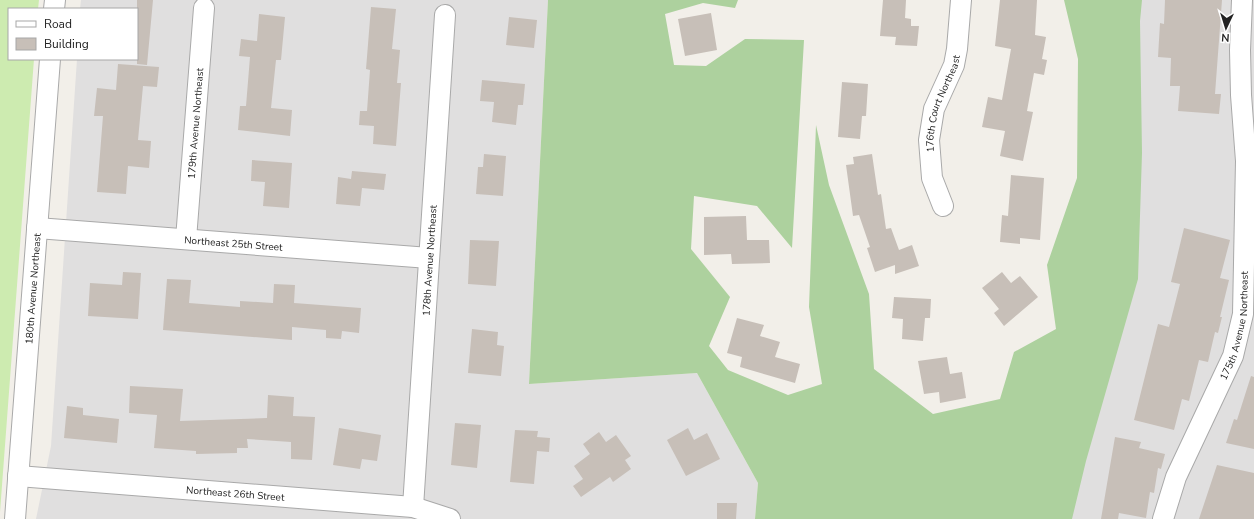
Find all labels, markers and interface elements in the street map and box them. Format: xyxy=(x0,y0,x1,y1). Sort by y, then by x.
legend xyxy=(8,8,138,60)
north arrow xyxy=(1206,8,1246,48)
text: Road xyxy=(44,16,72,32)
text: N xyxy=(1221,30,1230,45)
text: Building xyxy=(44,36,89,52)
street label: 176th Court Northeast xyxy=(923,53,964,153)
street label: 179th Avenue Northeast xyxy=(185,67,207,179)
street label: 178th Avenue Northeast xyxy=(419,204,441,317)
street label: 180th Avenue Northeast xyxy=(22,232,45,345)
street label: Northeast 25th Street xyxy=(184,233,284,255)
street label: 175th Avenue Northeast xyxy=(1217,271,1252,382)
street label: Northeast 26th Street xyxy=(186,483,285,505)

